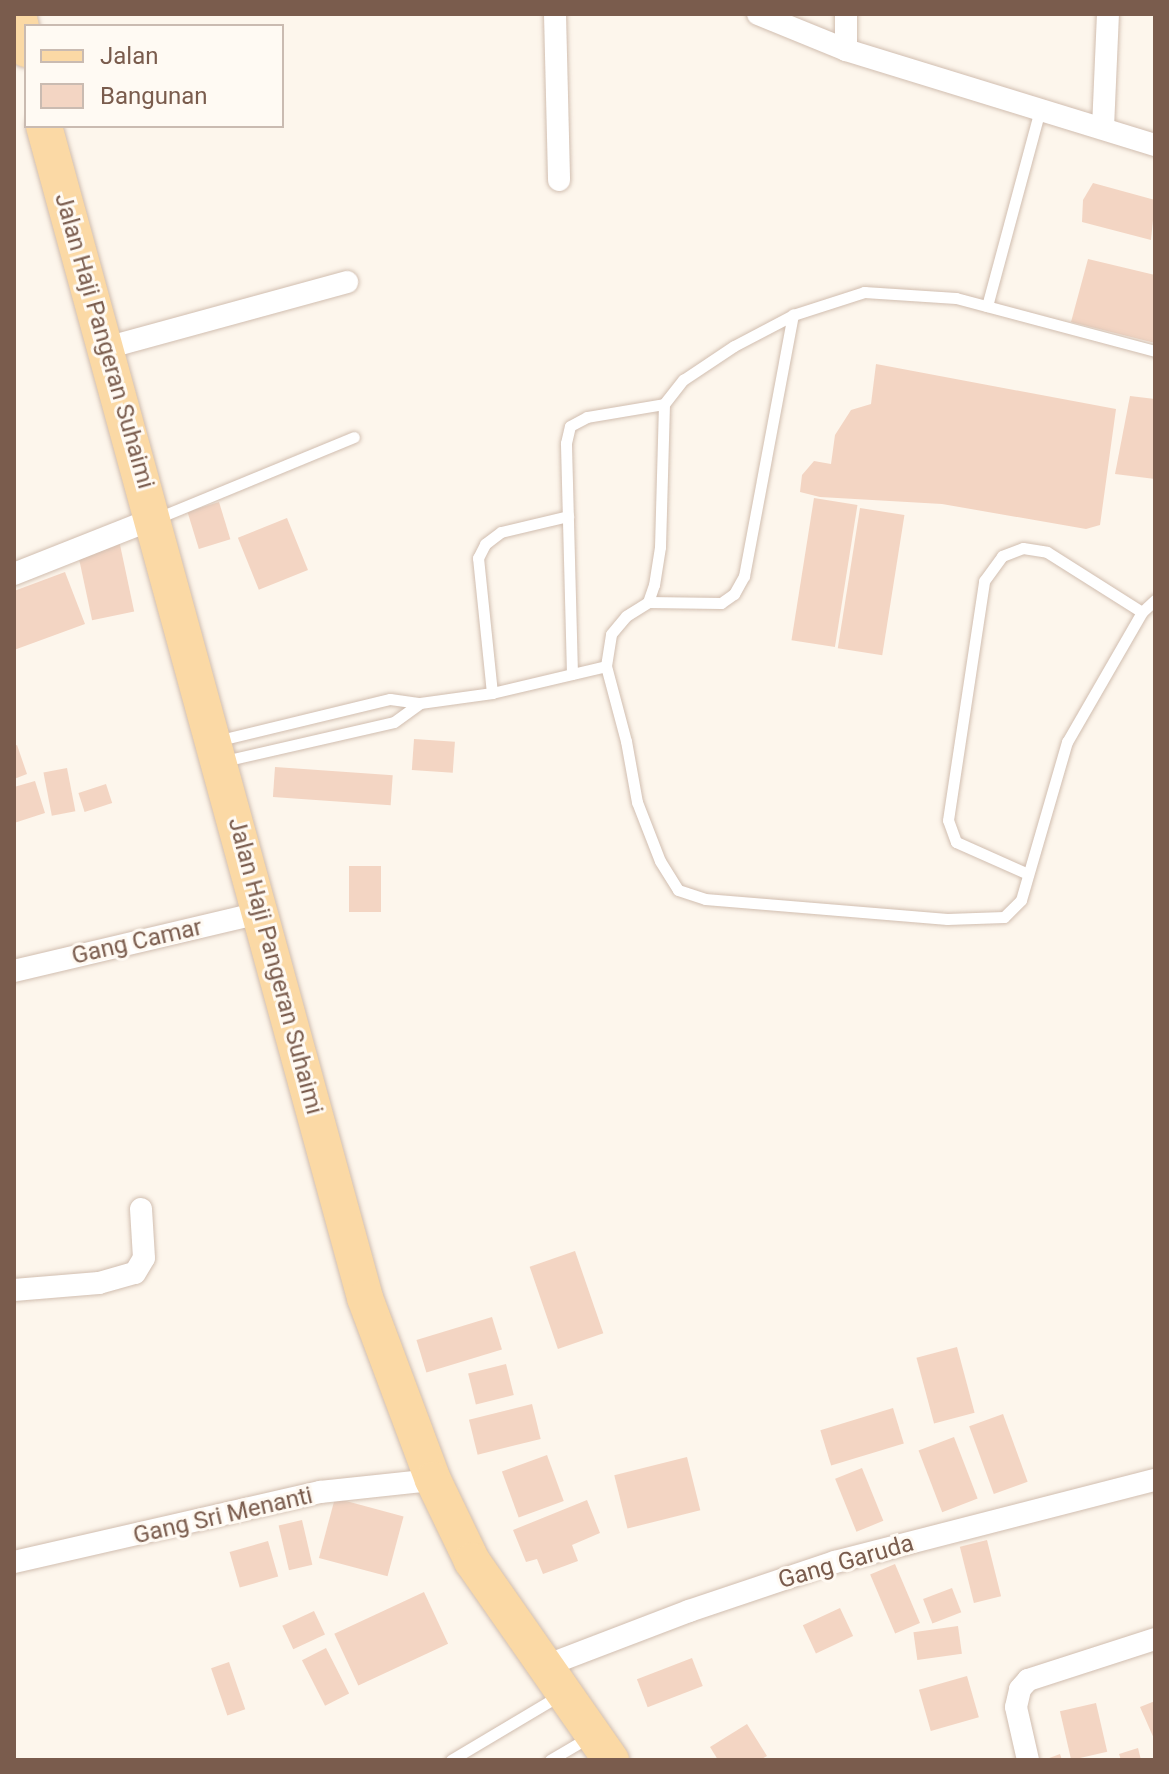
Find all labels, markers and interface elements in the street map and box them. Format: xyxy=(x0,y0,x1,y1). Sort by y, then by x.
legend xyxy=(24,24,284,128)
text: Jalan xyxy=(100,42,158,70)
text: Bangunan xyxy=(100,82,208,110)
street label: Jalan Haji Pangeran Suhaimi xyxy=(48,190,160,492)
street label: Jalan Haji Pangeran Suhaimi xyxy=(221,814,329,1118)
street label: Gang Camar xyxy=(69,913,205,971)
street label: Gang Sri Menanti xyxy=(131,1481,315,1551)
street label: Gang Garuda xyxy=(775,1529,917,1595)

